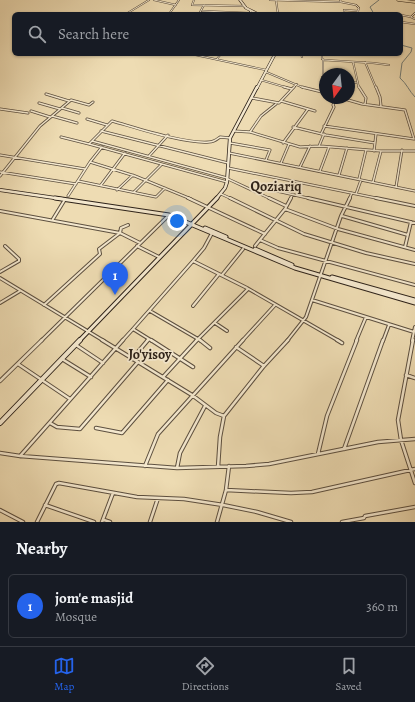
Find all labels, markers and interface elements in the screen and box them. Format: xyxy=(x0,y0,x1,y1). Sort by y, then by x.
search box xyxy=(12,12,403,56)
icon: search xyxy=(26,23,48,45)
text: Search here xyxy=(58,24,129,44)
north arrow xyxy=(319,68,355,104)
district label: Qoziariq xyxy=(250,177,302,196)
your location xyxy=(167,211,187,231)
pin: 1 xyxy=(102,262,128,295)
district label: Jo'yisoy xyxy=(128,345,172,364)
text: Nearby xyxy=(16,537,67,560)
text: jom'e masjid xyxy=(55,588,133,608)
text: 1 xyxy=(28,598,32,615)
text: 360 m xyxy=(366,598,398,615)
text: Mosque xyxy=(55,608,97,625)
tab: Map xyxy=(53,655,75,694)
tab: Directions xyxy=(182,655,229,694)
tab: Saved xyxy=(336,655,362,694)

